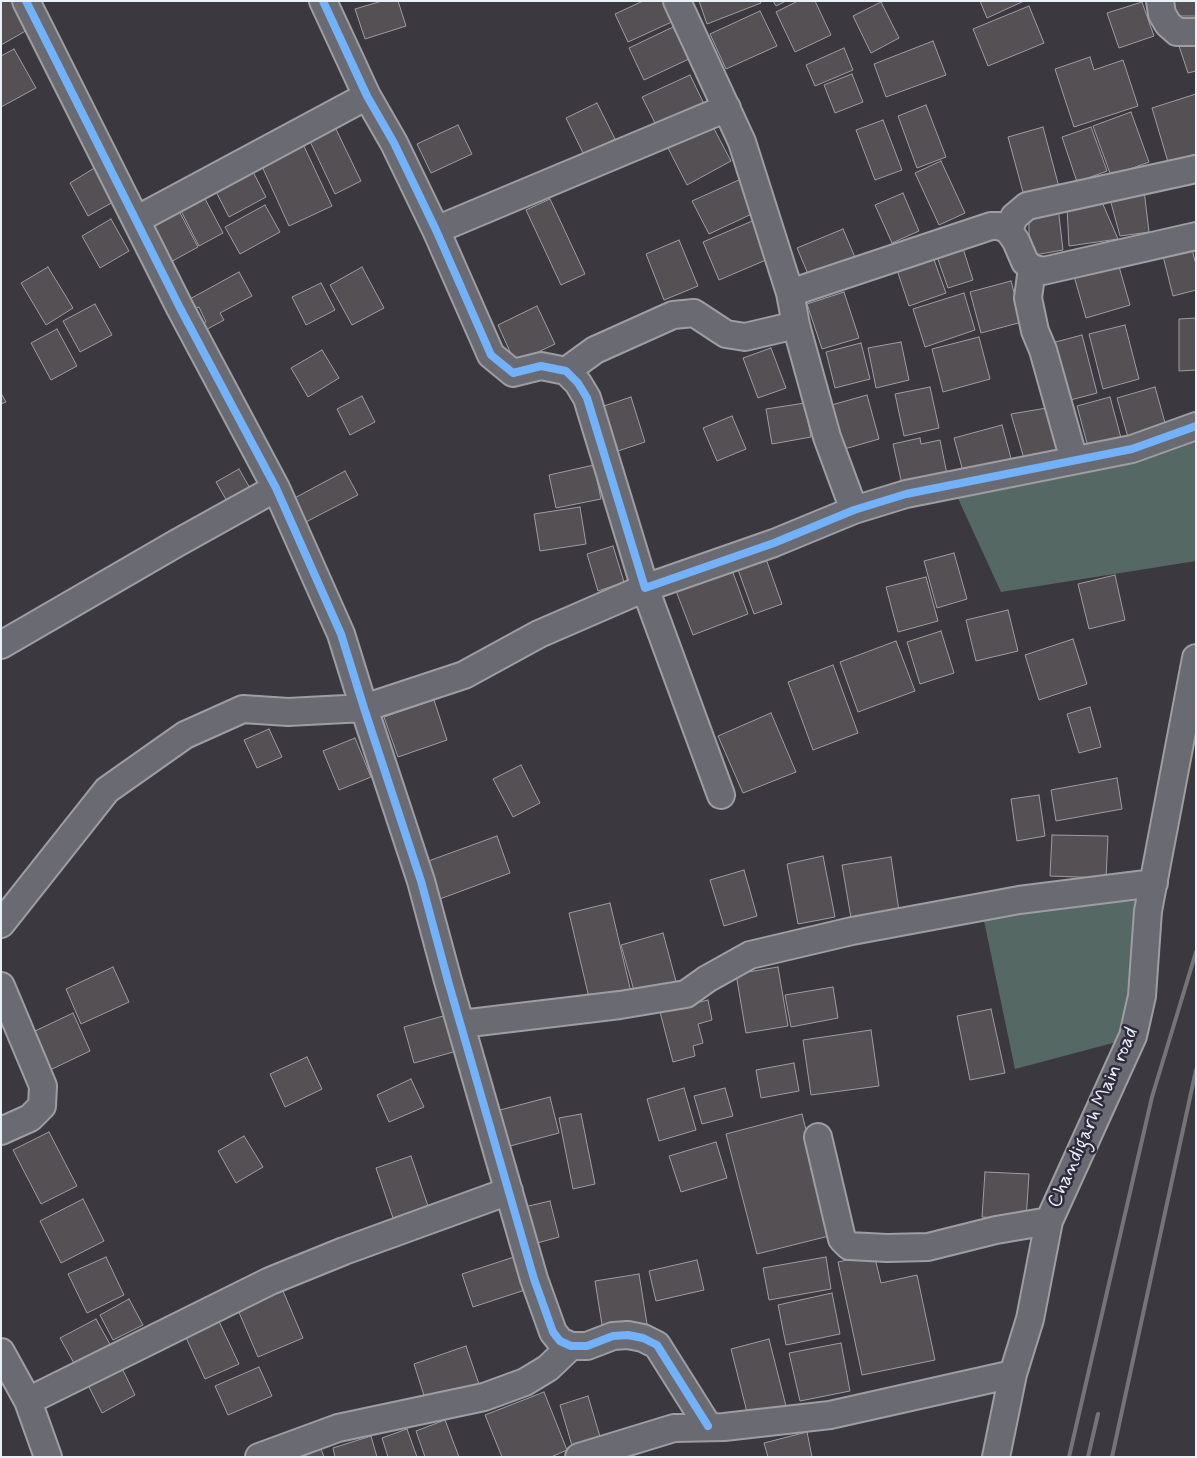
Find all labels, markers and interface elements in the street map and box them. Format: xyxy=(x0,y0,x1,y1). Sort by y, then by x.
street label: Chandigarh Main road xyxy=(1043,1024,1145,1212)

